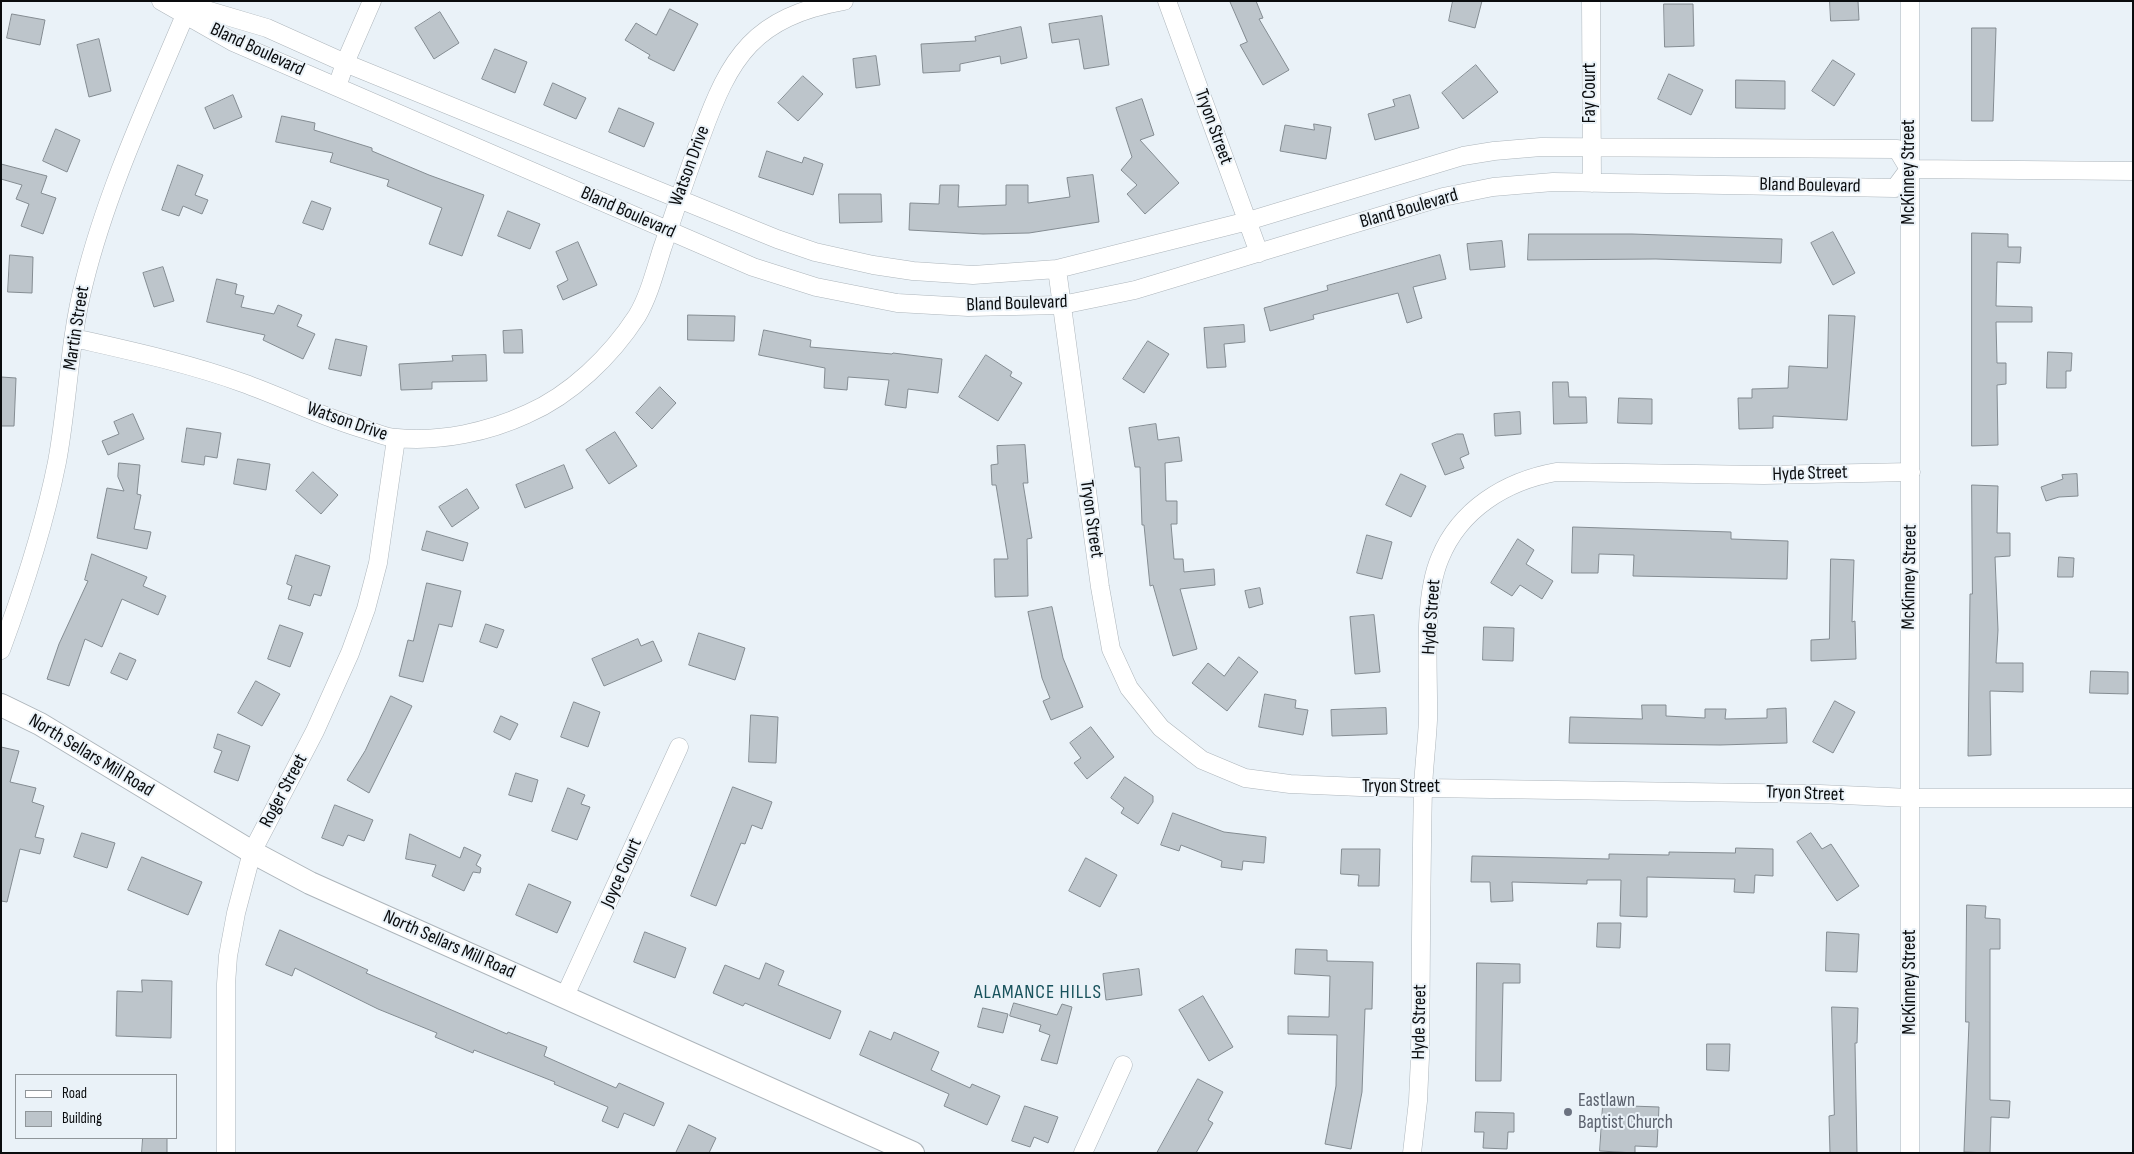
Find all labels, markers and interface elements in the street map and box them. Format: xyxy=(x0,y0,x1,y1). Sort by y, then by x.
street label: Bland Boulevard xyxy=(206,18,308,82)
street label: Fay Court xyxy=(1579,63,1601,123)
street label: Tryon Street xyxy=(1189,86,1237,168)
street label: McKinney Street xyxy=(1898,119,1920,225)
street label: Watson Drive xyxy=(665,123,715,209)
street label: Bland Boulevard xyxy=(1759,174,1861,198)
street label: Bland Boulevard xyxy=(577,182,679,244)
street label: Bland Boulevard xyxy=(1357,184,1461,234)
street label: Martin Street xyxy=(59,284,95,372)
street label: Bland Boulevard xyxy=(966,291,1068,317)
street label: Watson Drive xyxy=(304,398,390,446)
street label: Hyde Street xyxy=(1772,461,1848,487)
street label: Tryon Street xyxy=(1074,479,1108,559)
street label: McKinney Street xyxy=(1898,524,1922,630)
street label: Hyde Street xyxy=(1418,579,1446,655)
street label: North Sellars Mill Road xyxy=(24,710,158,802)
street label: Roger Street xyxy=(255,750,313,832)
street label: Tryon Street xyxy=(1362,776,1440,798)
street label: Tryon Street xyxy=(1766,781,1844,807)
street label: Joyce Court xyxy=(597,835,647,911)
street label: North Sellars Mill Road xyxy=(380,906,518,984)
street label: McKinney Street xyxy=(1899,929,1921,1035)
district label: ALAMANCE HILLS xyxy=(972,981,1104,1005)
street label: Hyde Street xyxy=(1408,984,1432,1060)
legend xyxy=(15,1074,178,1139)
text: Road xyxy=(62,1084,87,1103)
place label: Eastlawn Baptist Church xyxy=(1578,1090,1673,1134)
marker: Eastlawn Baptist Church xyxy=(1562,1106,1574,1118)
text: Building xyxy=(62,1109,102,1128)

